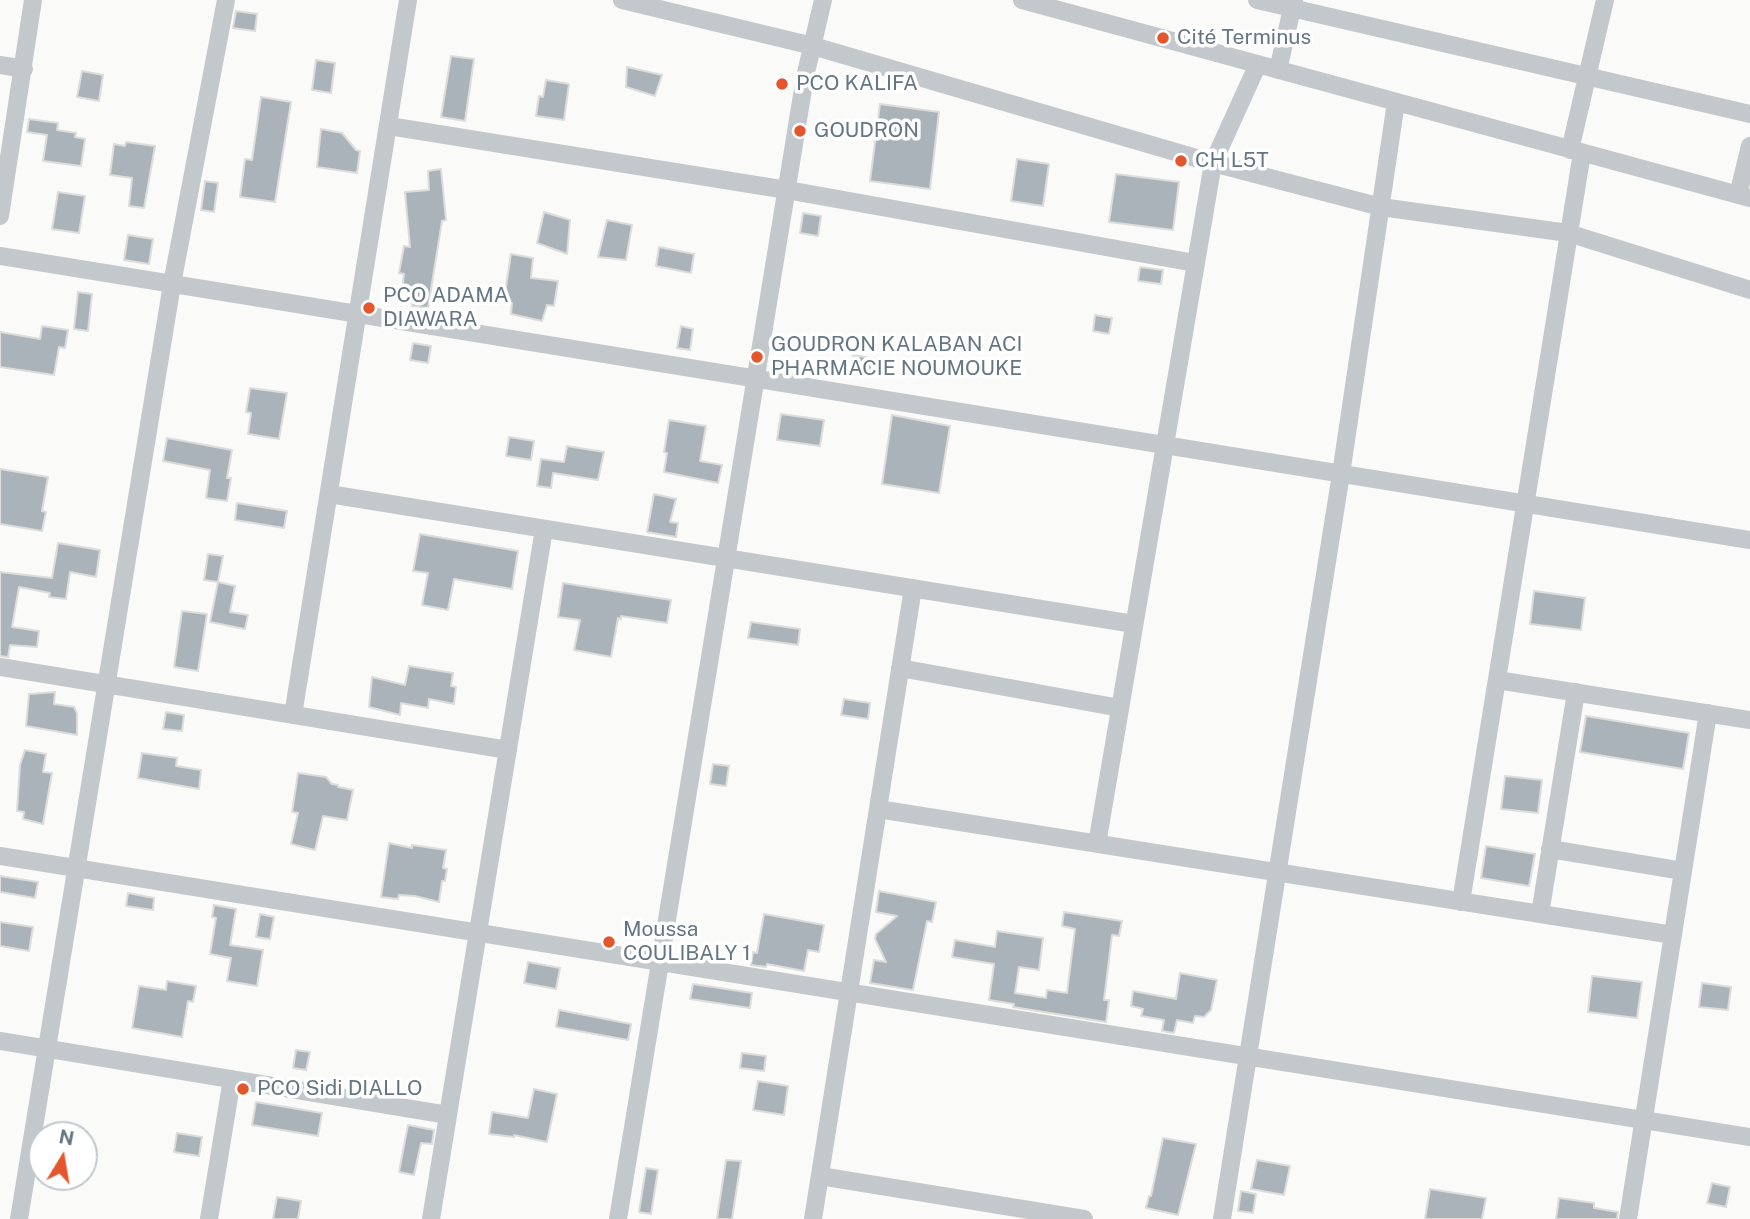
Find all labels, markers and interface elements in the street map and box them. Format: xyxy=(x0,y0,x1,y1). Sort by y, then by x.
place label: Cité Terminus xyxy=(1177,25,1311,51)
marker: Cité Terminus xyxy=(1155,30,1171,46)
place label: PCO KALIFA xyxy=(796,71,918,97)
marker: PCO KALIFA xyxy=(774,76,790,92)
place label: GOUDRON xyxy=(814,118,919,144)
marker: GOUDRON xyxy=(792,123,808,139)
place label: CH L5T xyxy=(1195,148,1269,174)
marker: CH L5T xyxy=(1173,153,1189,169)
place label: PCO ADAMA DIAWARA xyxy=(383,283,509,333)
marker: PCO ADAMA DIAWARA xyxy=(361,300,377,316)
place label: GOUDRON KALABAN ACI PHARMACIE NOUMOUKE xyxy=(771,332,1022,382)
marker: GOUDRON KALABAN ACI PHARMACIE NOUMOUKE xyxy=(749,349,765,365)
place label: Moussa COULIBALY 1 xyxy=(623,917,751,967)
marker: Moussa COULIBALY 1 xyxy=(601,934,617,950)
place label: PCO Sidi DIALLO xyxy=(257,1076,422,1102)
marker: PCO Sidi DIALLO xyxy=(235,1081,251,1097)
north arrow xyxy=(28,1121,98,1191)
text: N xyxy=(57,1125,76,1150)

